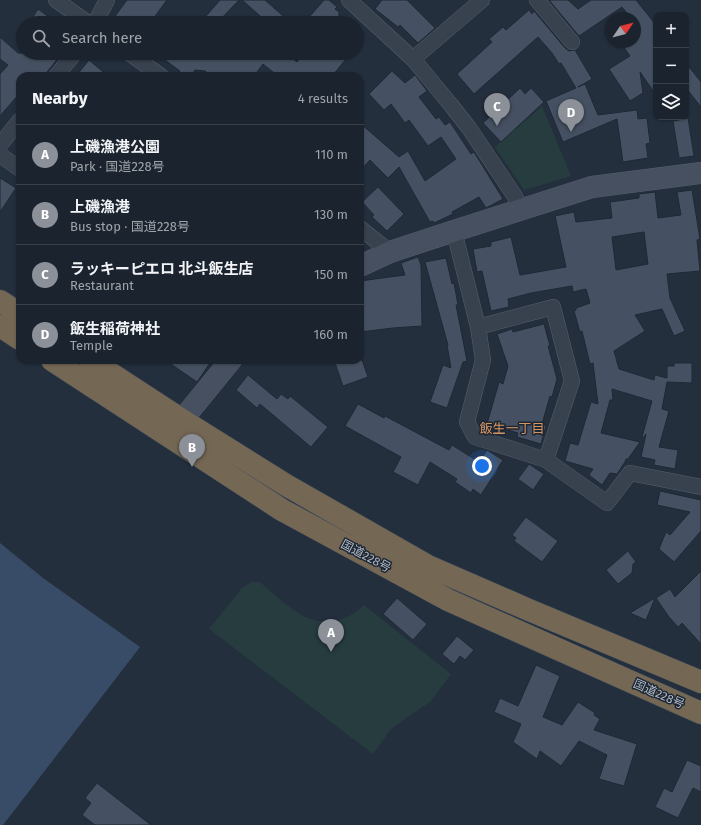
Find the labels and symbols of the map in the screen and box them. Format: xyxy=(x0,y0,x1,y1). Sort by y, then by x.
north arrow xyxy=(605,12,641,48)
pin: C xyxy=(484,93,510,126)
pin: D xyxy=(558,99,584,132)
district label: 飯生一丁目 xyxy=(479,421,545,436)
pin: B xyxy=(179,434,205,467)
your location xyxy=(472,456,492,476)
street label: 国道228号 xyxy=(339,537,393,575)
pin: A xyxy=(318,619,344,652)
street label: 国道228号 xyxy=(631,677,687,711)

